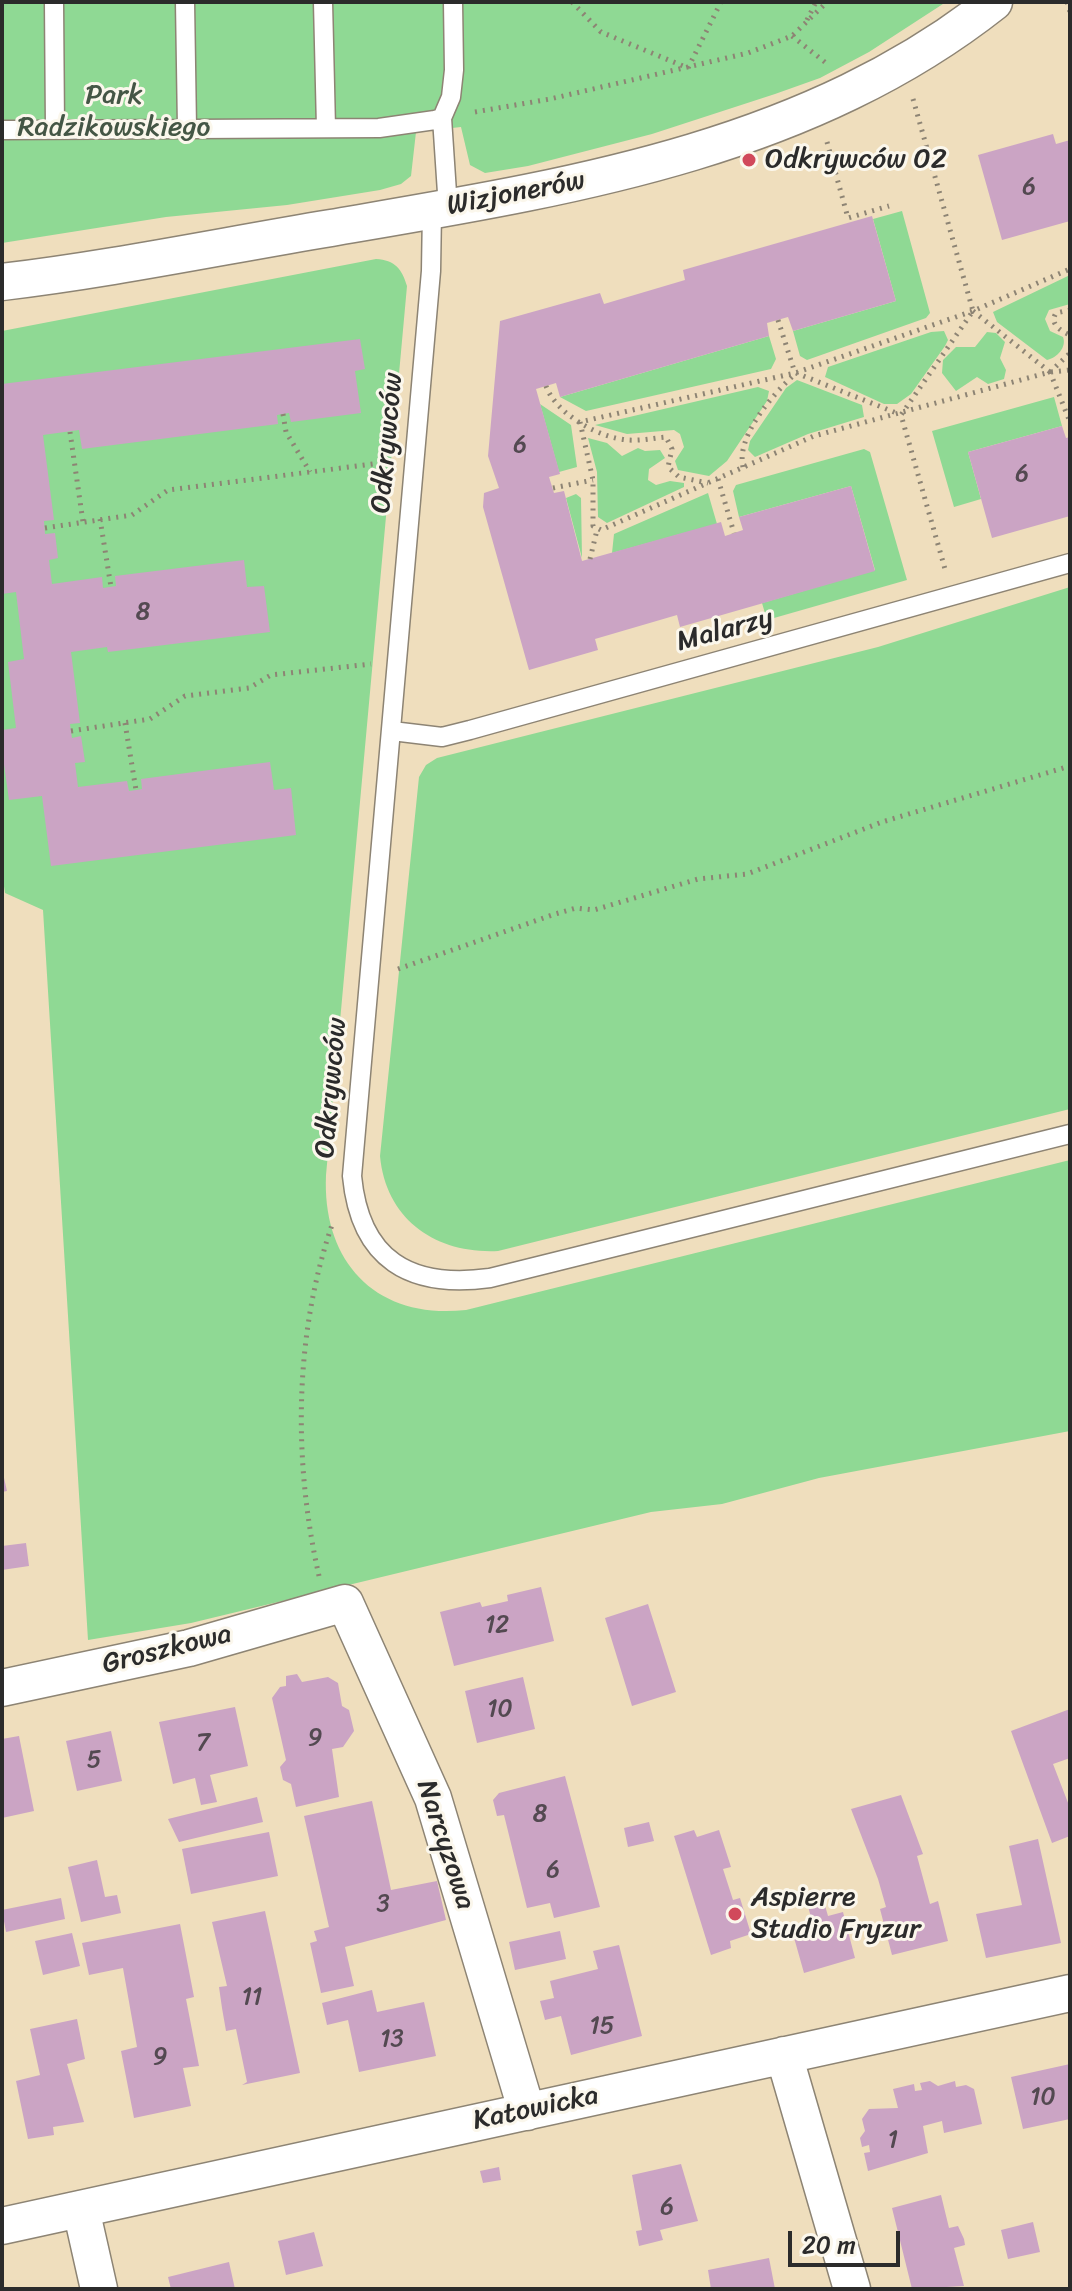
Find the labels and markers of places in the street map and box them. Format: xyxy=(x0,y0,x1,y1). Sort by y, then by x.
place label: Odkrywców 02 xyxy=(765,143,947,177)
marker: Odkrywców 02 xyxy=(740,151,758,169)
place label: Aspierre Studio Fryzur xyxy=(751,1881,921,1947)
marker: Aspierre Studio Fryzur xyxy=(726,1905,744,1923)

